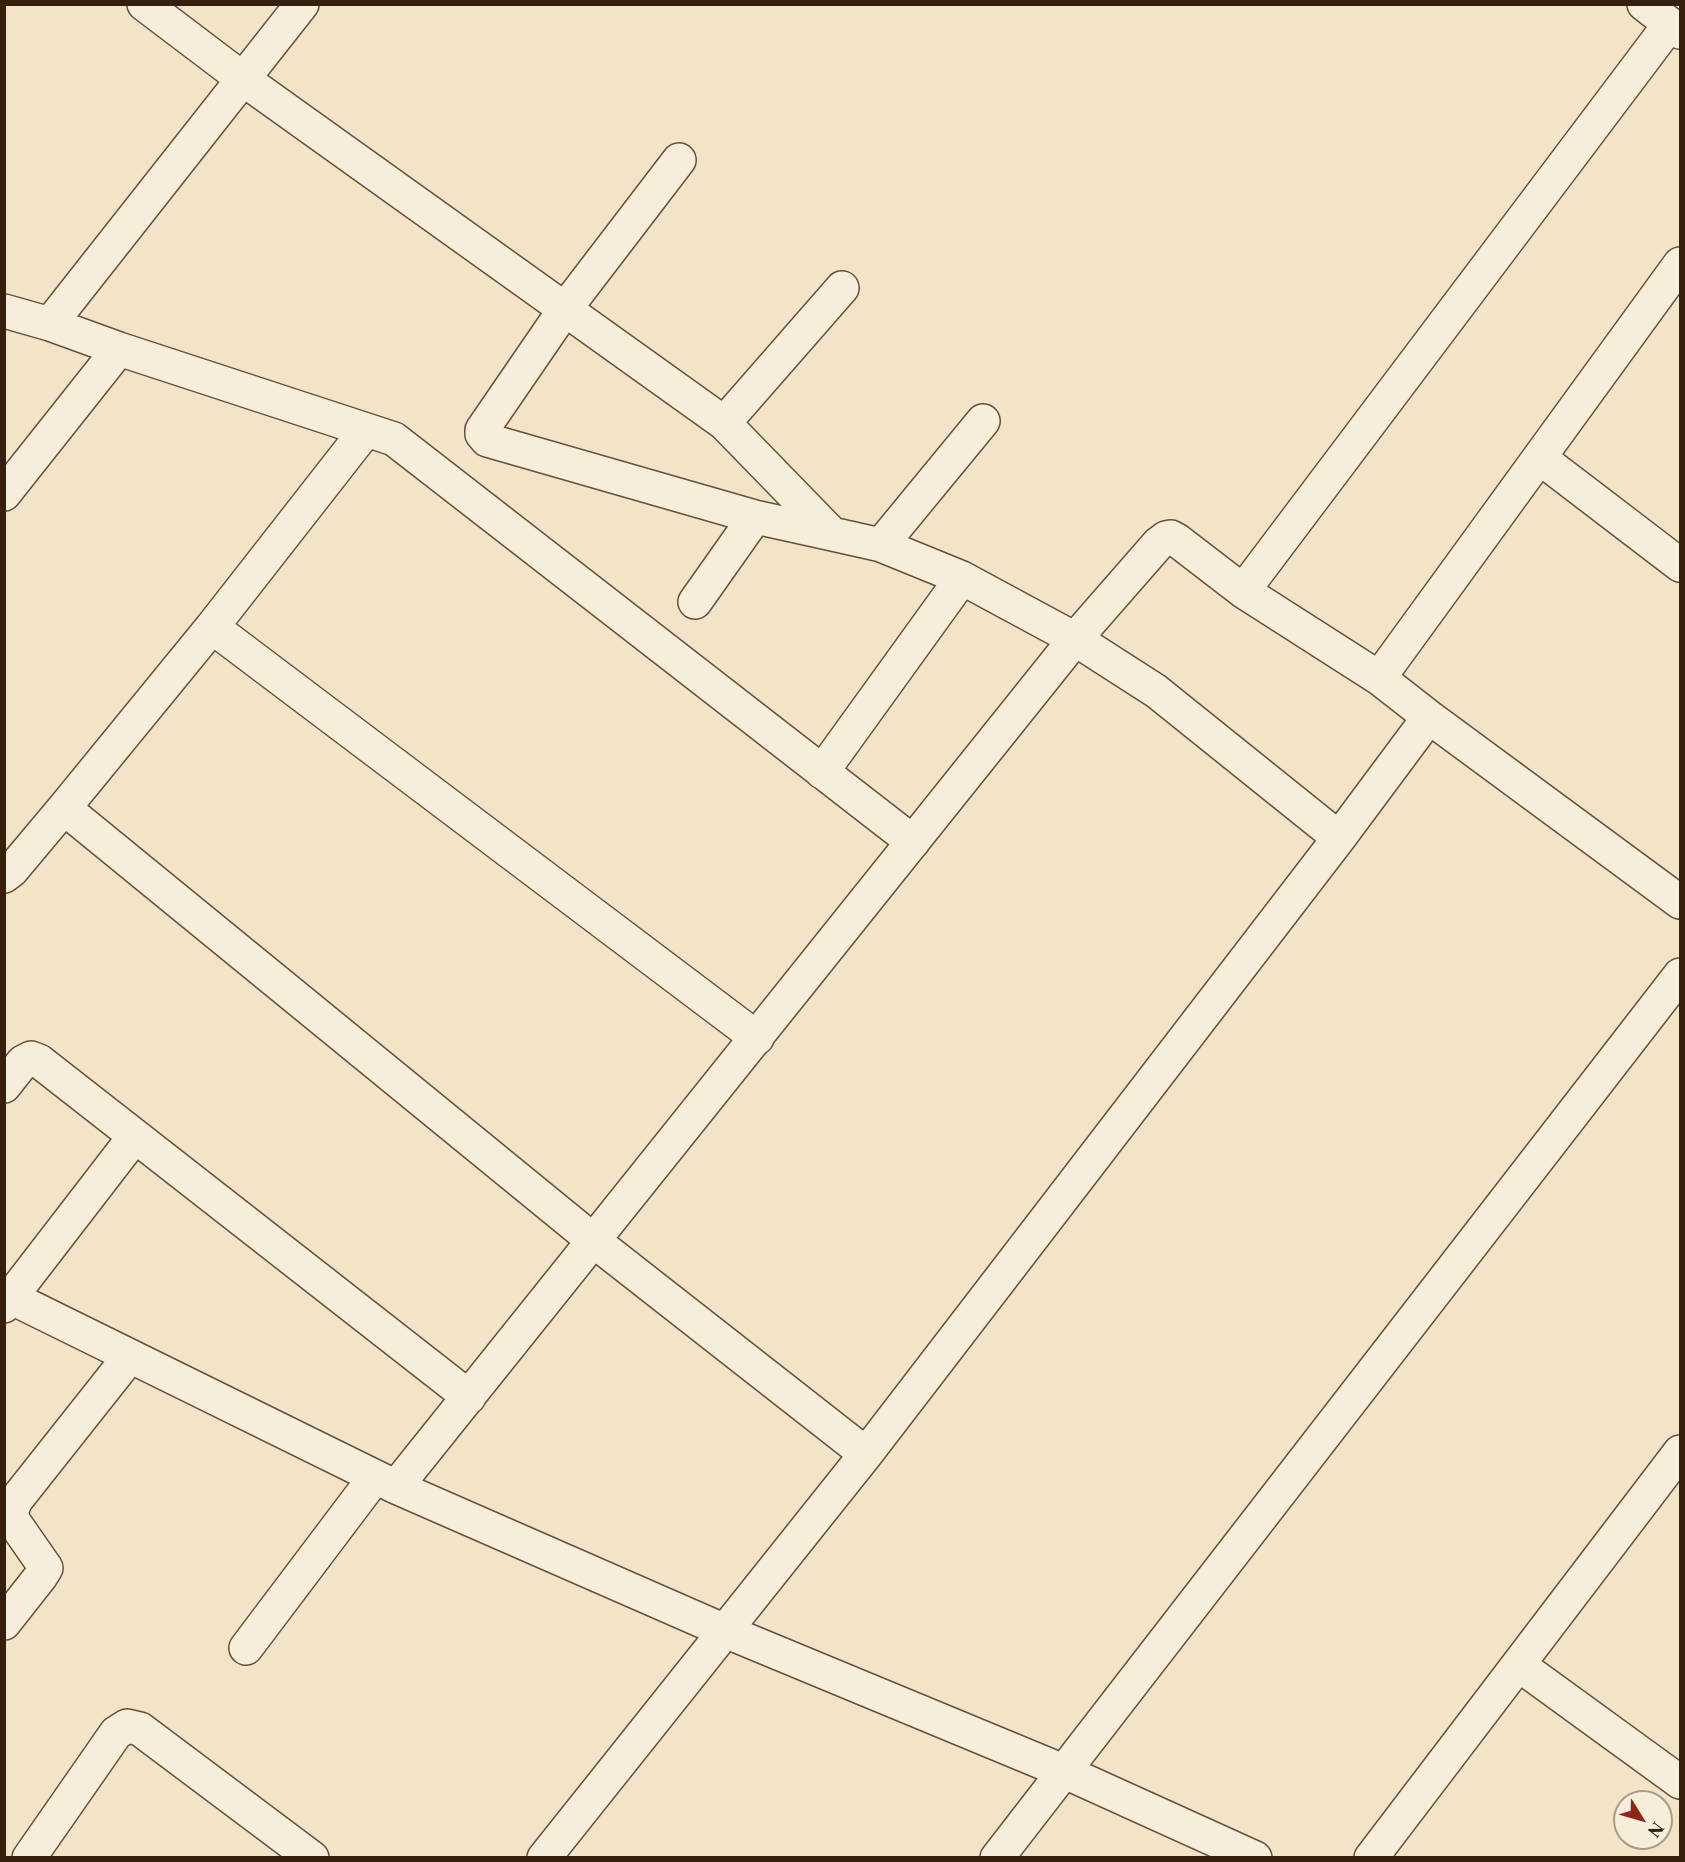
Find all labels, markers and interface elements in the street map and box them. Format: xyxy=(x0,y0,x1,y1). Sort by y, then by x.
north arrow xyxy=(1613,1790,1673,1850)
text: N xyxy=(1644,1818,1668,1841)

